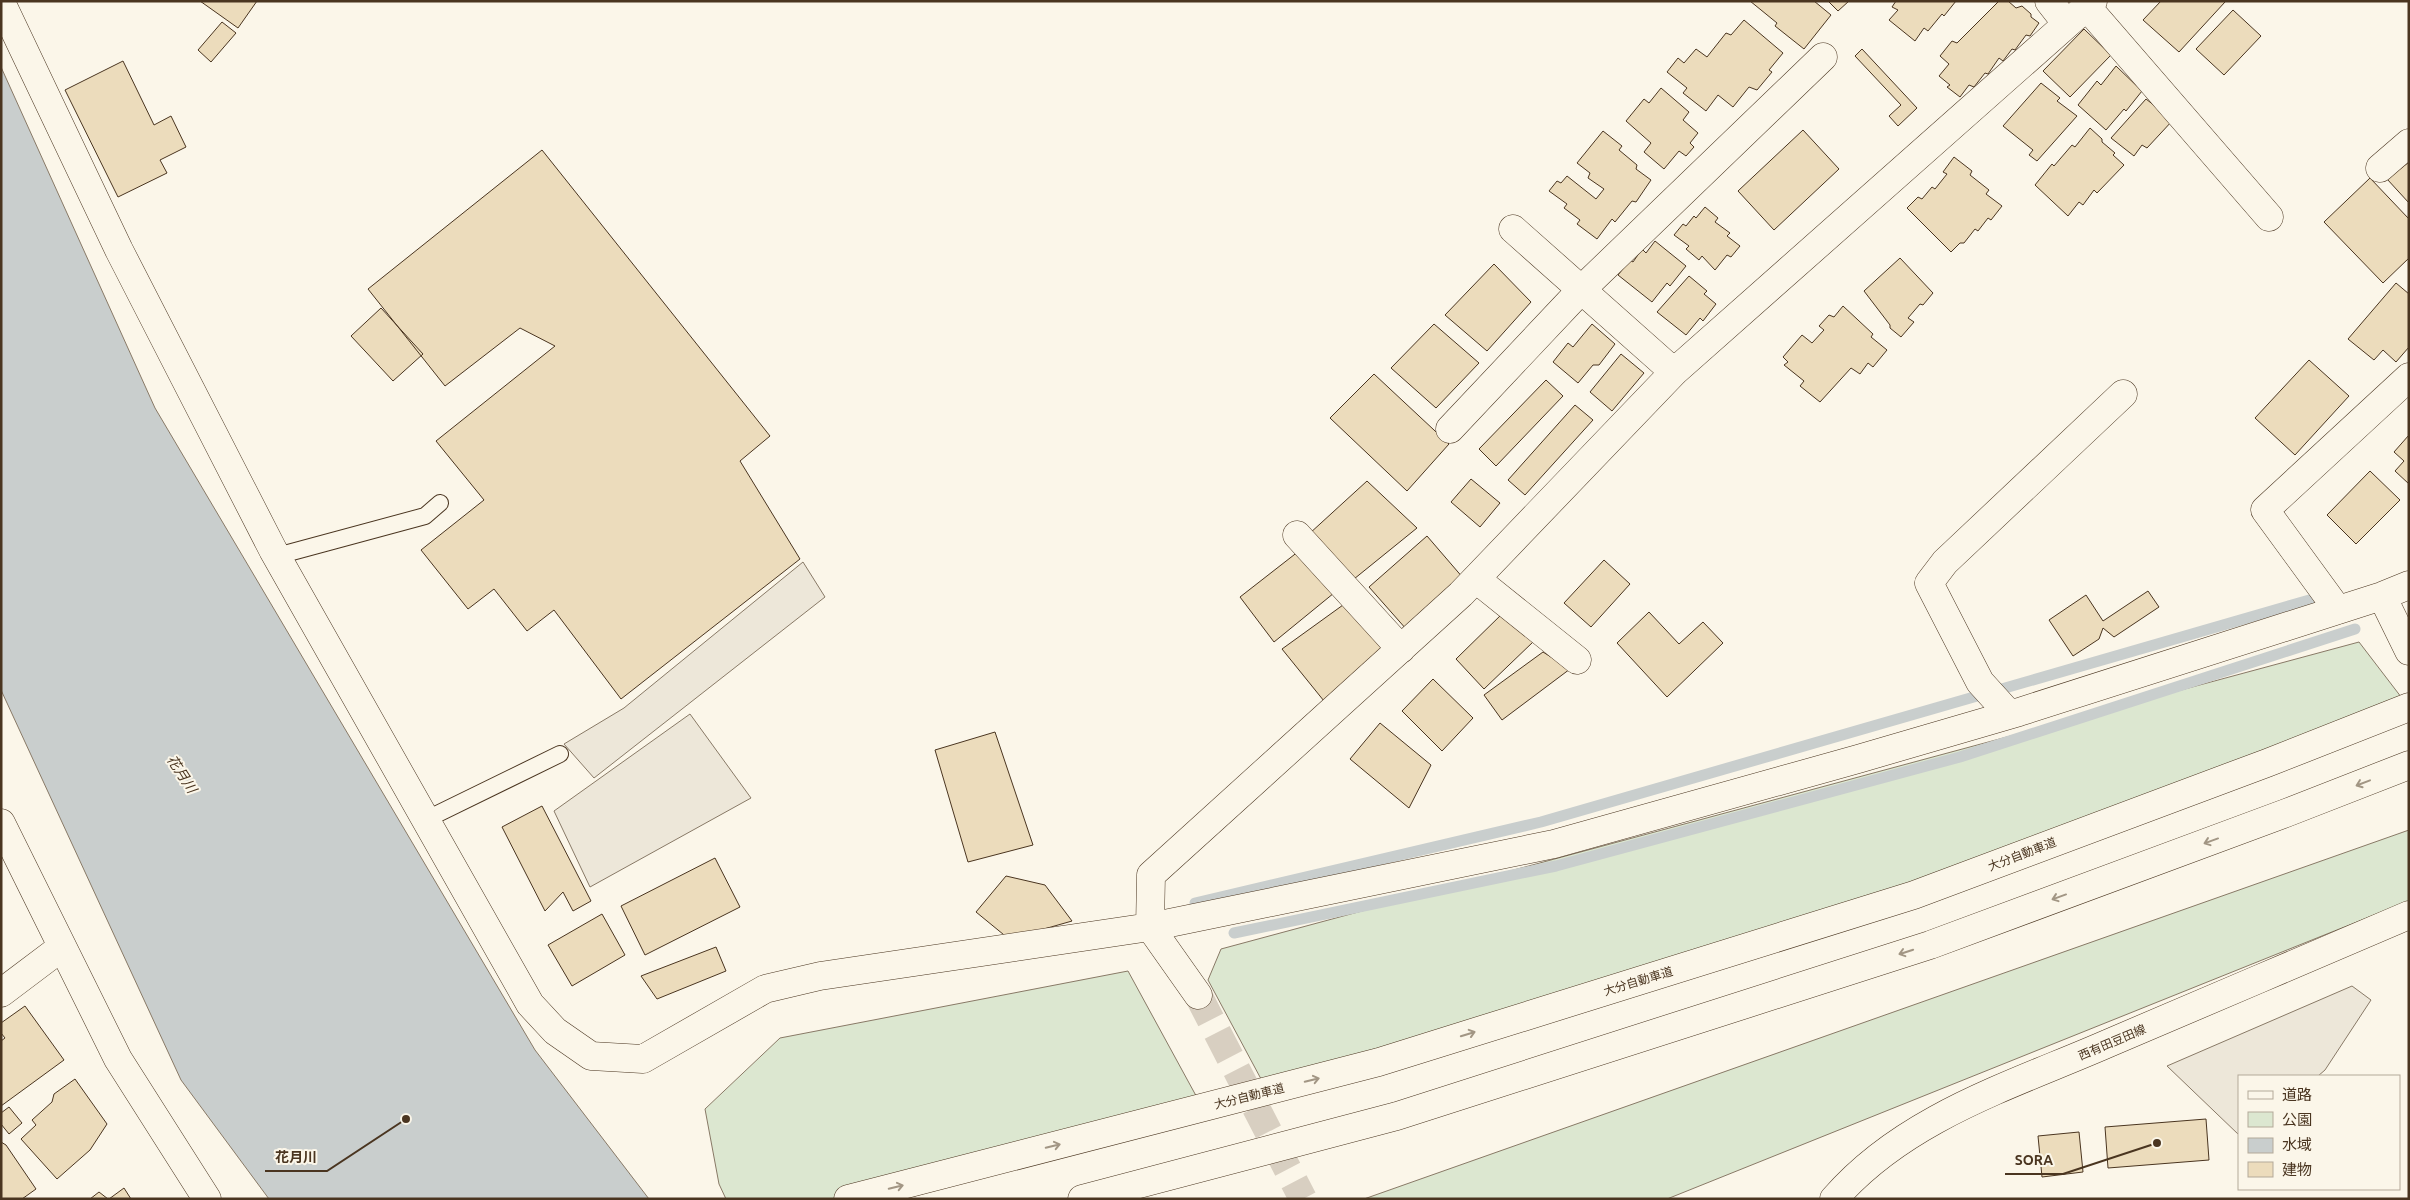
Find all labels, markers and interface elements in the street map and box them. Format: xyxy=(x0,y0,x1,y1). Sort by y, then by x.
water label: 花月川 xyxy=(164,752,201,798)
one-way arrow xyxy=(2356,779,2371,788)
street label: 大分自動車道 xyxy=(1986,835,2058,873)
one-way arrow xyxy=(2204,837,2220,846)
one-way arrow xyxy=(2052,893,2067,902)
one-way arrow xyxy=(1899,948,1915,958)
street label: 大分自動車道 xyxy=(1602,964,1674,998)
street label: 西有田豆田線 xyxy=(2076,1022,2148,1062)
one-way arrow xyxy=(1460,1029,1476,1039)
one-way arrow xyxy=(1304,1074,1320,1084)
legend xyxy=(2238,1075,2400,1190)
street label: 大分自動車道 xyxy=(1212,1081,1286,1111)
text: 道路 xyxy=(2282,1086,2312,1103)
text: 公園 xyxy=(2282,1111,2312,1128)
text: 水域 xyxy=(2282,1136,2312,1153)
one-way arrow xyxy=(1045,1141,1061,1150)
callout: 花月川 xyxy=(265,1142,327,1171)
callout: SORA xyxy=(2005,1145,2063,1174)
text: 花月川 xyxy=(275,1149,317,1165)
text: SORA xyxy=(2015,1152,2053,1168)
text: 建物 xyxy=(2282,1161,2312,1178)
one-way arrow xyxy=(887,1181,903,1191)

